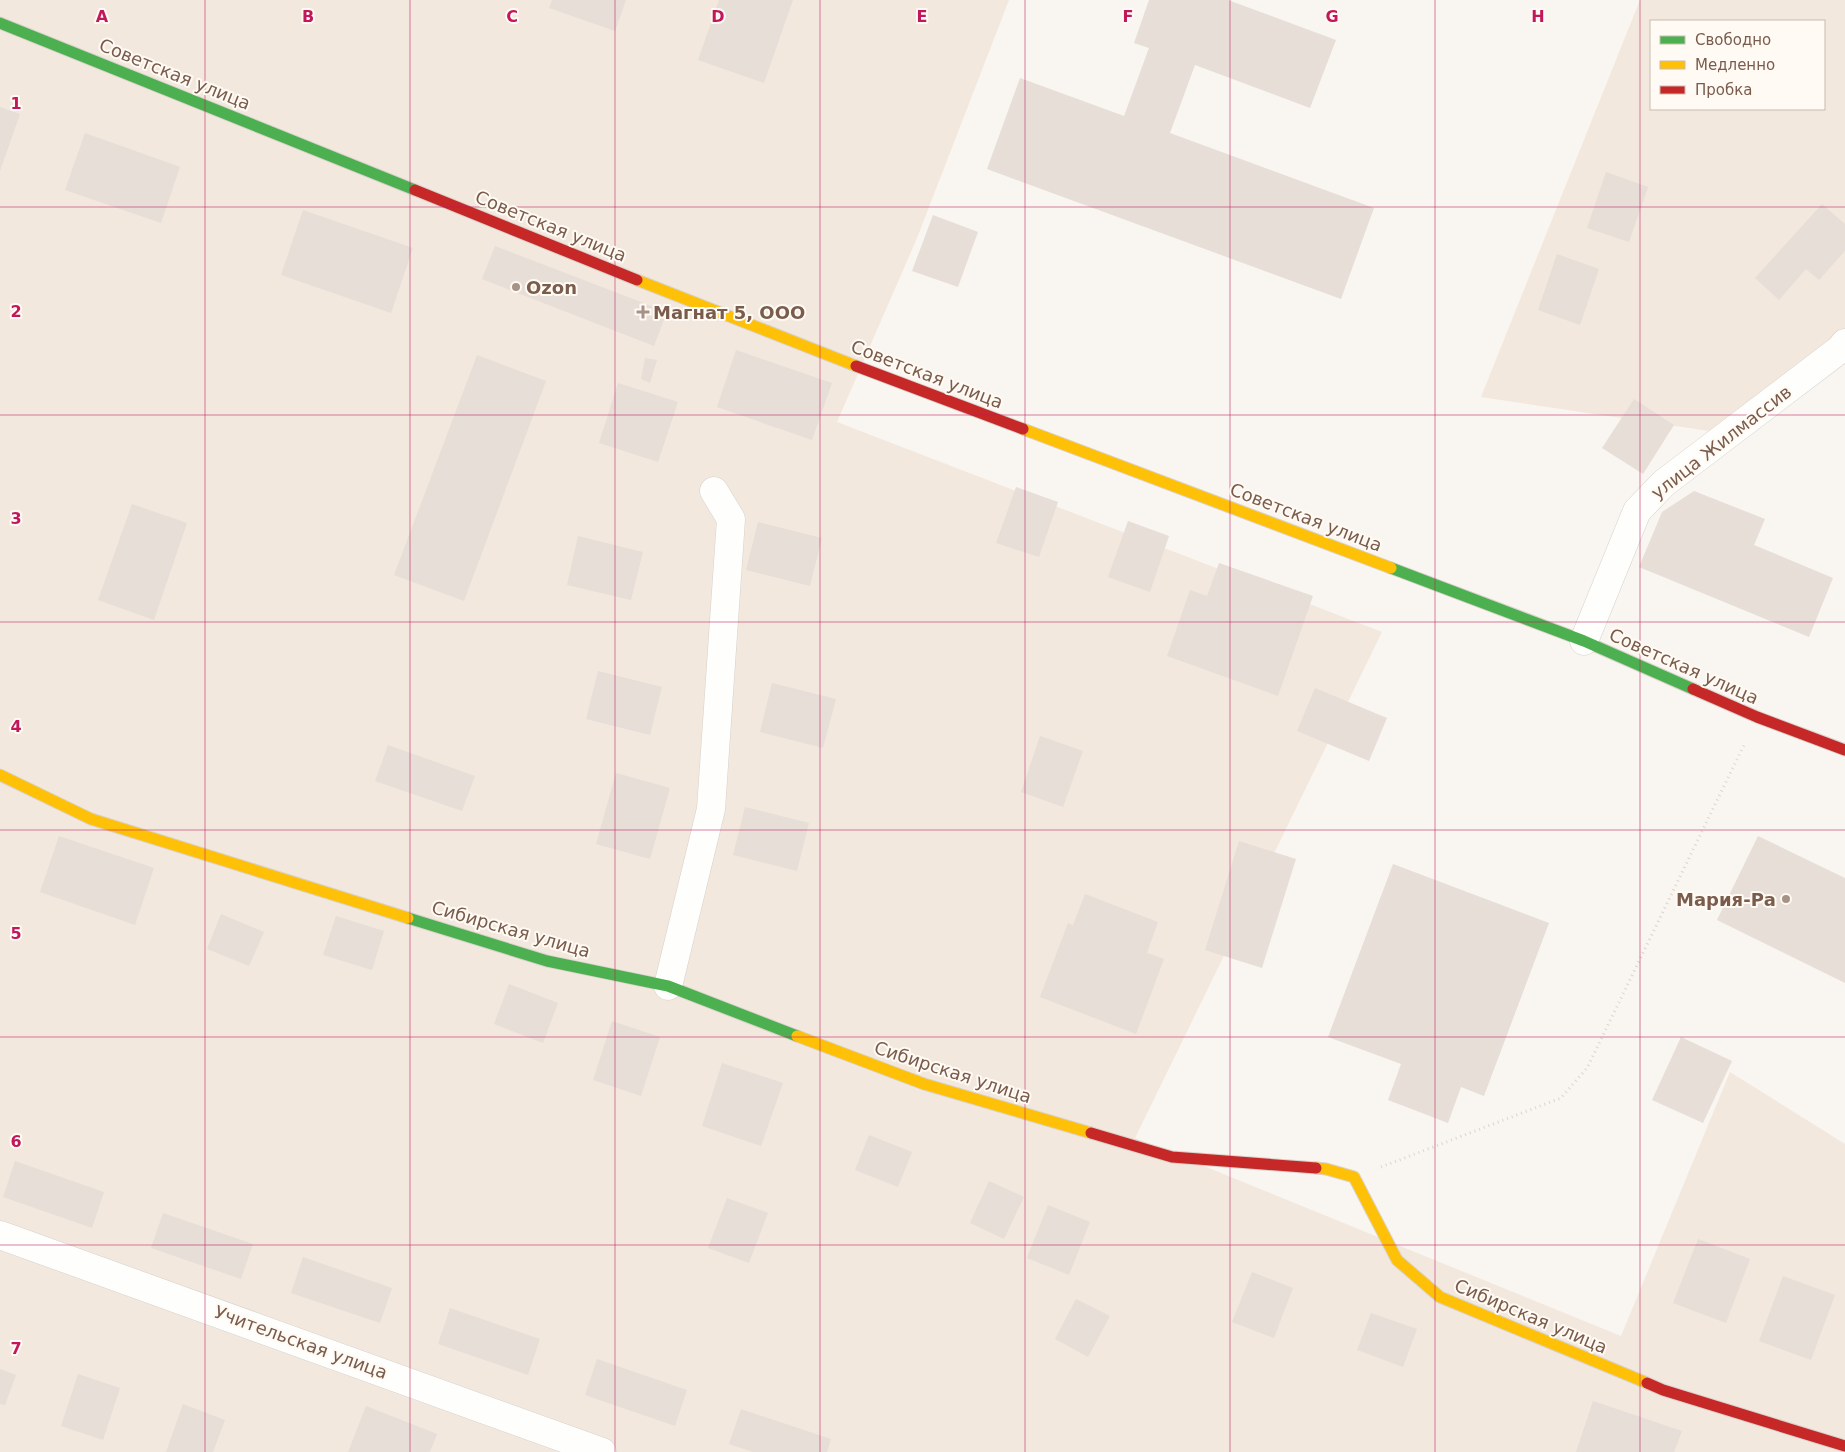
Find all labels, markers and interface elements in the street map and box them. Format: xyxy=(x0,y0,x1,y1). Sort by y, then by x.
text: A xyxy=(96,7,109,26)
text: B xyxy=(302,7,314,26)
text: C xyxy=(506,7,518,26)
text: D xyxy=(711,7,725,26)
text: E xyxy=(917,7,927,26)
text: F xyxy=(1123,7,1133,26)
text: G xyxy=(1325,7,1339,26)
text: H xyxy=(1531,7,1545,26)
legend xyxy=(1650,20,1825,110)
text: Свободно xyxy=(1695,31,1771,49)
street label: Советская улица xyxy=(96,34,254,114)
text: Медленно xyxy=(1695,56,1775,74)
text: Пробка xyxy=(1695,81,1752,99)
text: 1 xyxy=(10,94,22,113)
street label: Советская улица xyxy=(472,186,630,266)
place label: Ozon xyxy=(526,277,577,298)
marker: Ozon xyxy=(510,281,522,293)
text: 2 xyxy=(10,302,22,321)
place label: Магнат 5, ООО xyxy=(653,302,805,323)
marker: Магнат 5, ООО xyxy=(637,306,649,318)
street label: Советская улица xyxy=(848,335,1006,413)
street label: улица Жилмассив xyxy=(1647,381,1795,503)
street label: Советская улица xyxy=(1227,478,1385,556)
text: 3 xyxy=(10,509,22,528)
street label: Советская улица xyxy=(1606,624,1762,708)
text: 4 xyxy=(10,717,22,736)
place label: Мария-Ра xyxy=(1676,889,1776,910)
marker: Мария-Ра xyxy=(1780,893,1792,905)
street label: Сибирская улица xyxy=(429,896,593,962)
text: 5 xyxy=(10,924,22,943)
street label: Сибирская улица xyxy=(872,1037,1034,1107)
text: 6 xyxy=(10,1132,22,1151)
street label: Сибирская улица xyxy=(1451,1274,1611,1358)
street label: Учительская улица xyxy=(212,1301,390,1383)
text: 7 xyxy=(10,1339,22,1358)

